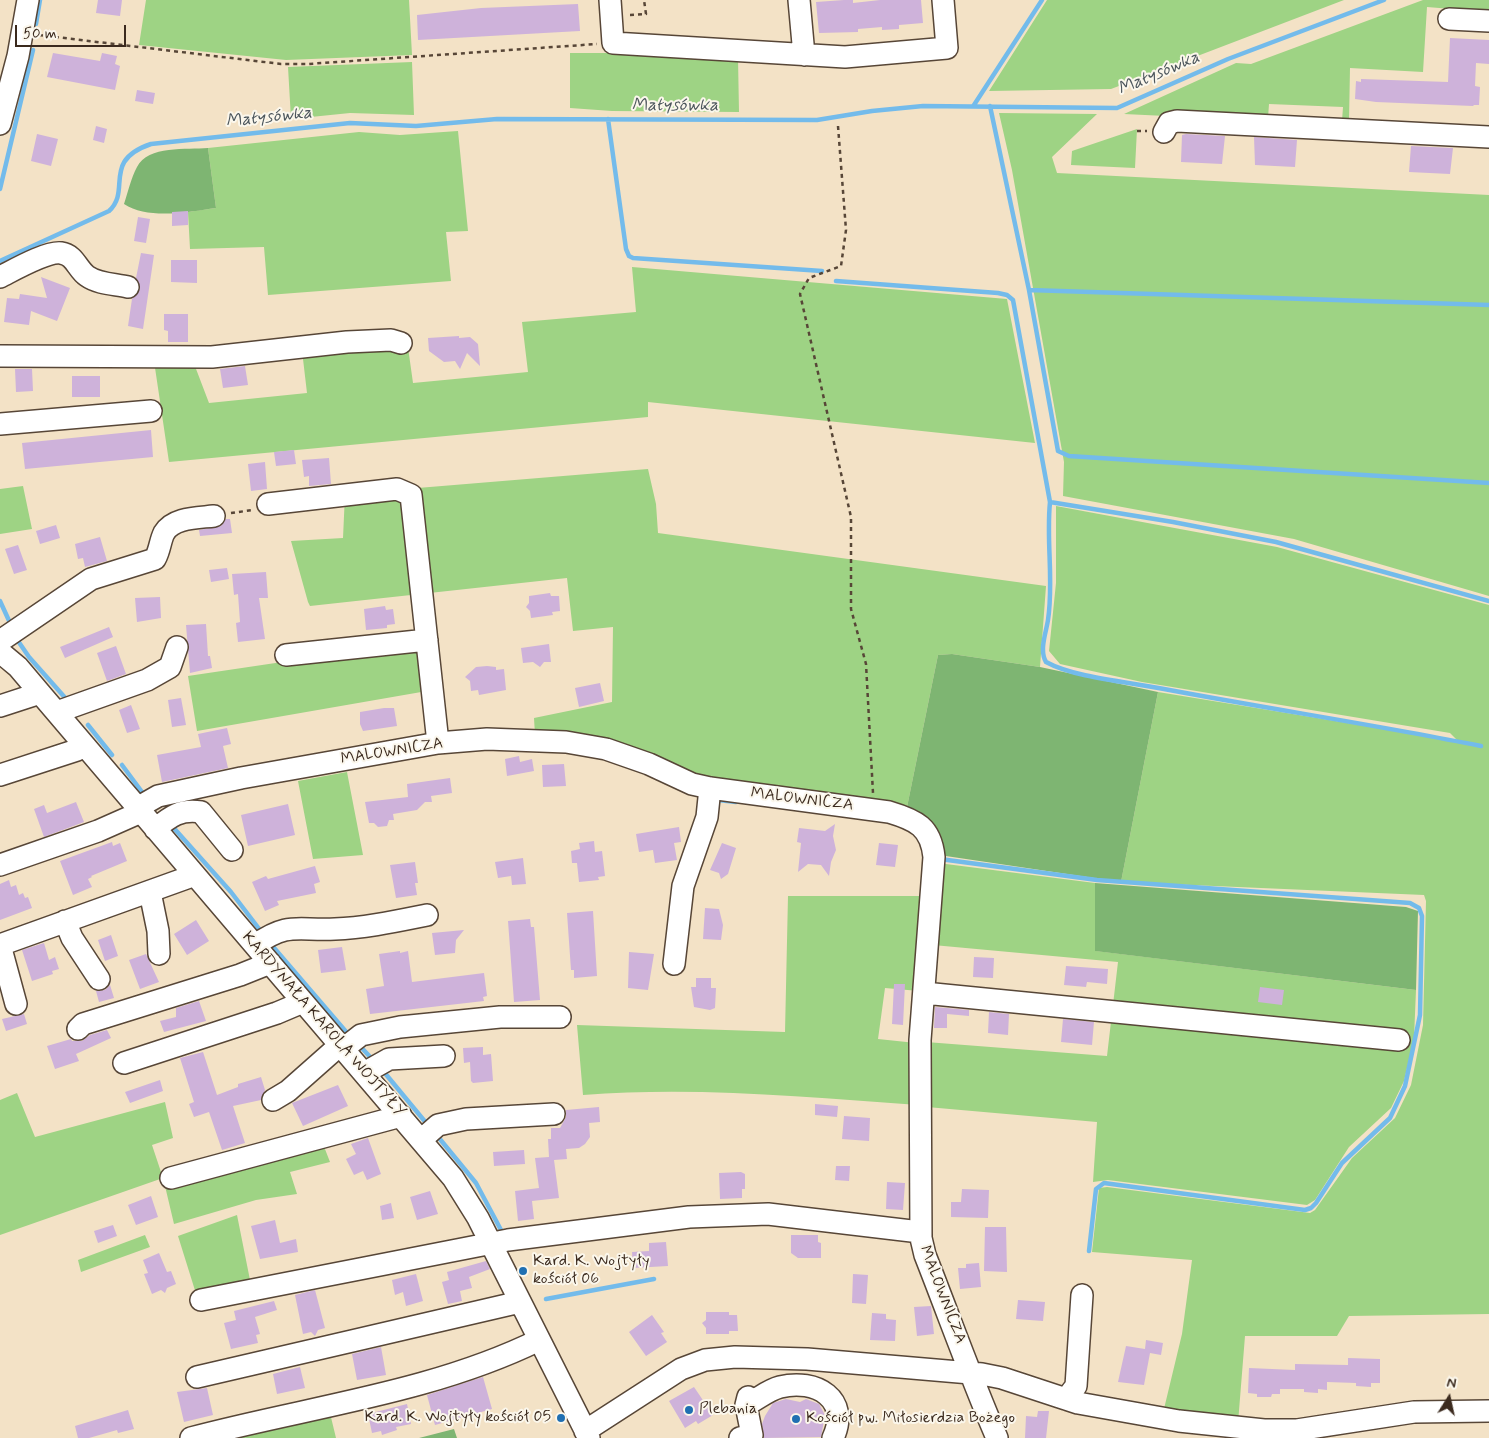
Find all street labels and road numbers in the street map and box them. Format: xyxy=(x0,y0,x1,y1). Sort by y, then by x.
street label: MALOWNICZA xyxy=(339,734,445,770)
street label: MALOWNICZA xyxy=(749,784,855,816)
street label: KARDYNAŁA KAROLA WOJTYŁY xyxy=(237,928,409,1122)
street label: MALOWNICZA xyxy=(914,1243,970,1347)

